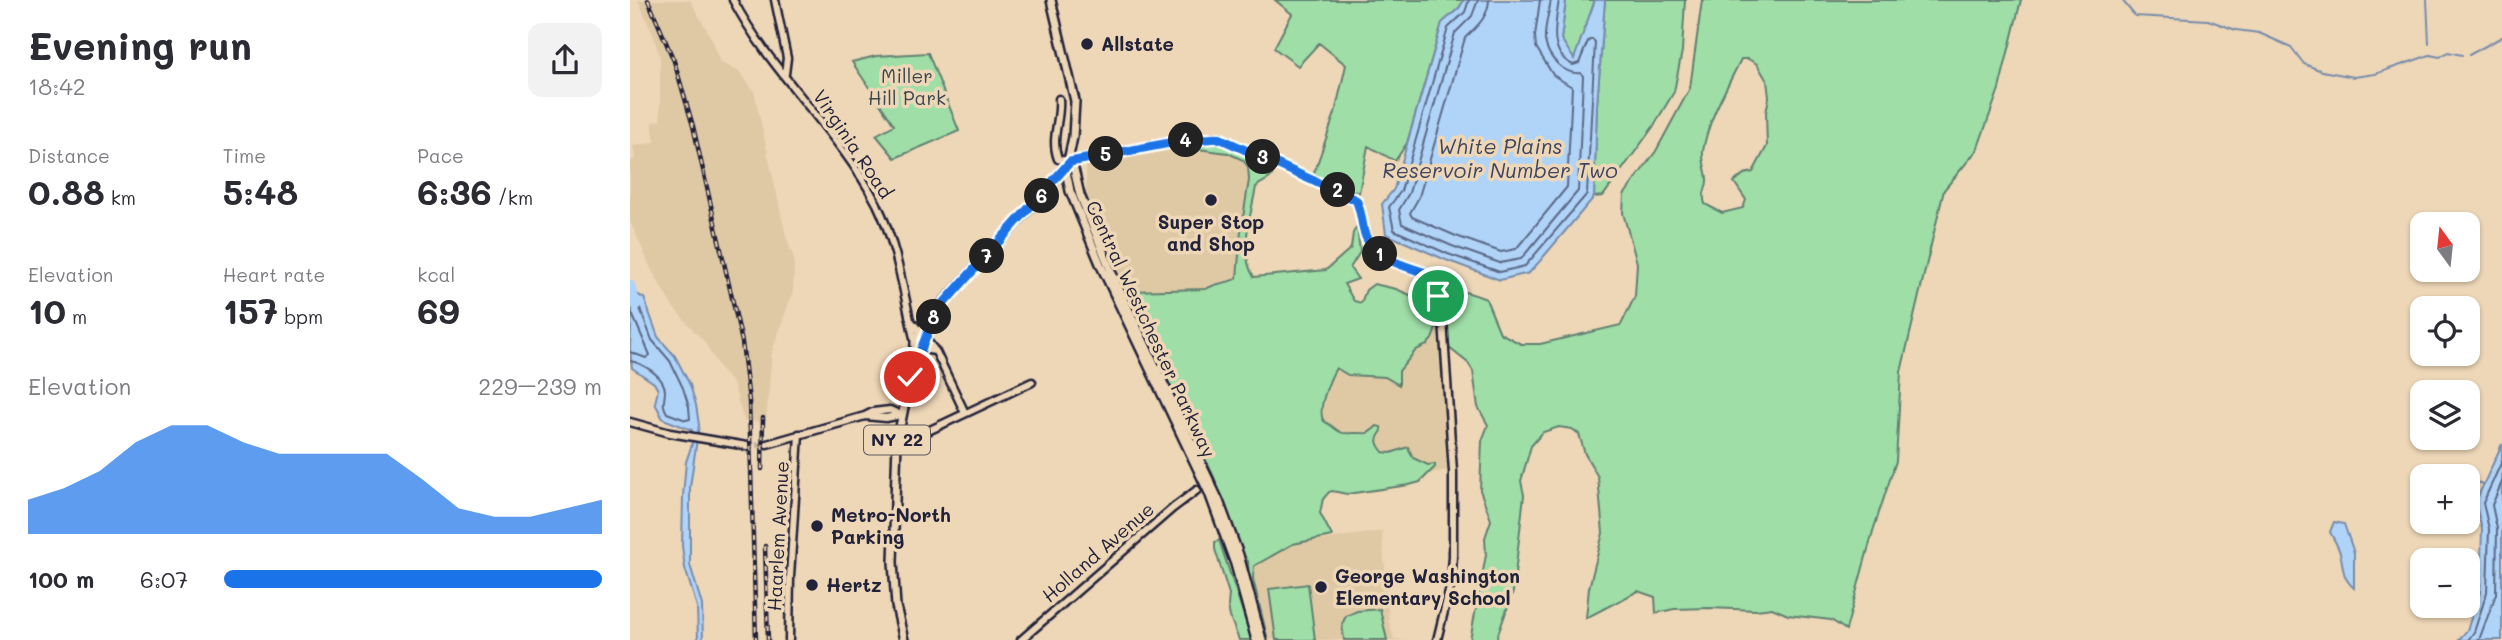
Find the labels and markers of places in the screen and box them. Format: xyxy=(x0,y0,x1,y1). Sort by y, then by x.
place label: Allstate xyxy=(1101,31,1174,56)
marker: Allstate xyxy=(1079,36,1095,52)
pin: 4 xyxy=(1168,122,1204,158)
pin: 5 xyxy=(1088,136,1124,172)
pin: 3 xyxy=(1246,140,1280,174)
pin: 2 xyxy=(1320,172,1356,208)
pin: 6 xyxy=(1024,178,1060,214)
marker: Super Stop and Shop xyxy=(1203,192,1219,208)
place label: Super Stop and Shop xyxy=(1158,209,1264,256)
pin: 1 xyxy=(1362,236,1398,272)
pin: 7 xyxy=(970,238,1004,274)
pin xyxy=(1408,266,1468,326)
pin: 8 xyxy=(916,300,952,334)
pin xyxy=(880,347,940,407)
place label: Metro-North Parking xyxy=(831,502,951,549)
marker: Metro-North Parking xyxy=(809,518,825,534)
place label: George Washington Elementary School xyxy=(1335,563,1520,610)
place label: Hertz xyxy=(826,572,882,597)
marker: Hertz xyxy=(804,577,820,593)
marker: George Washington Elementary School xyxy=(1313,579,1329,595)

